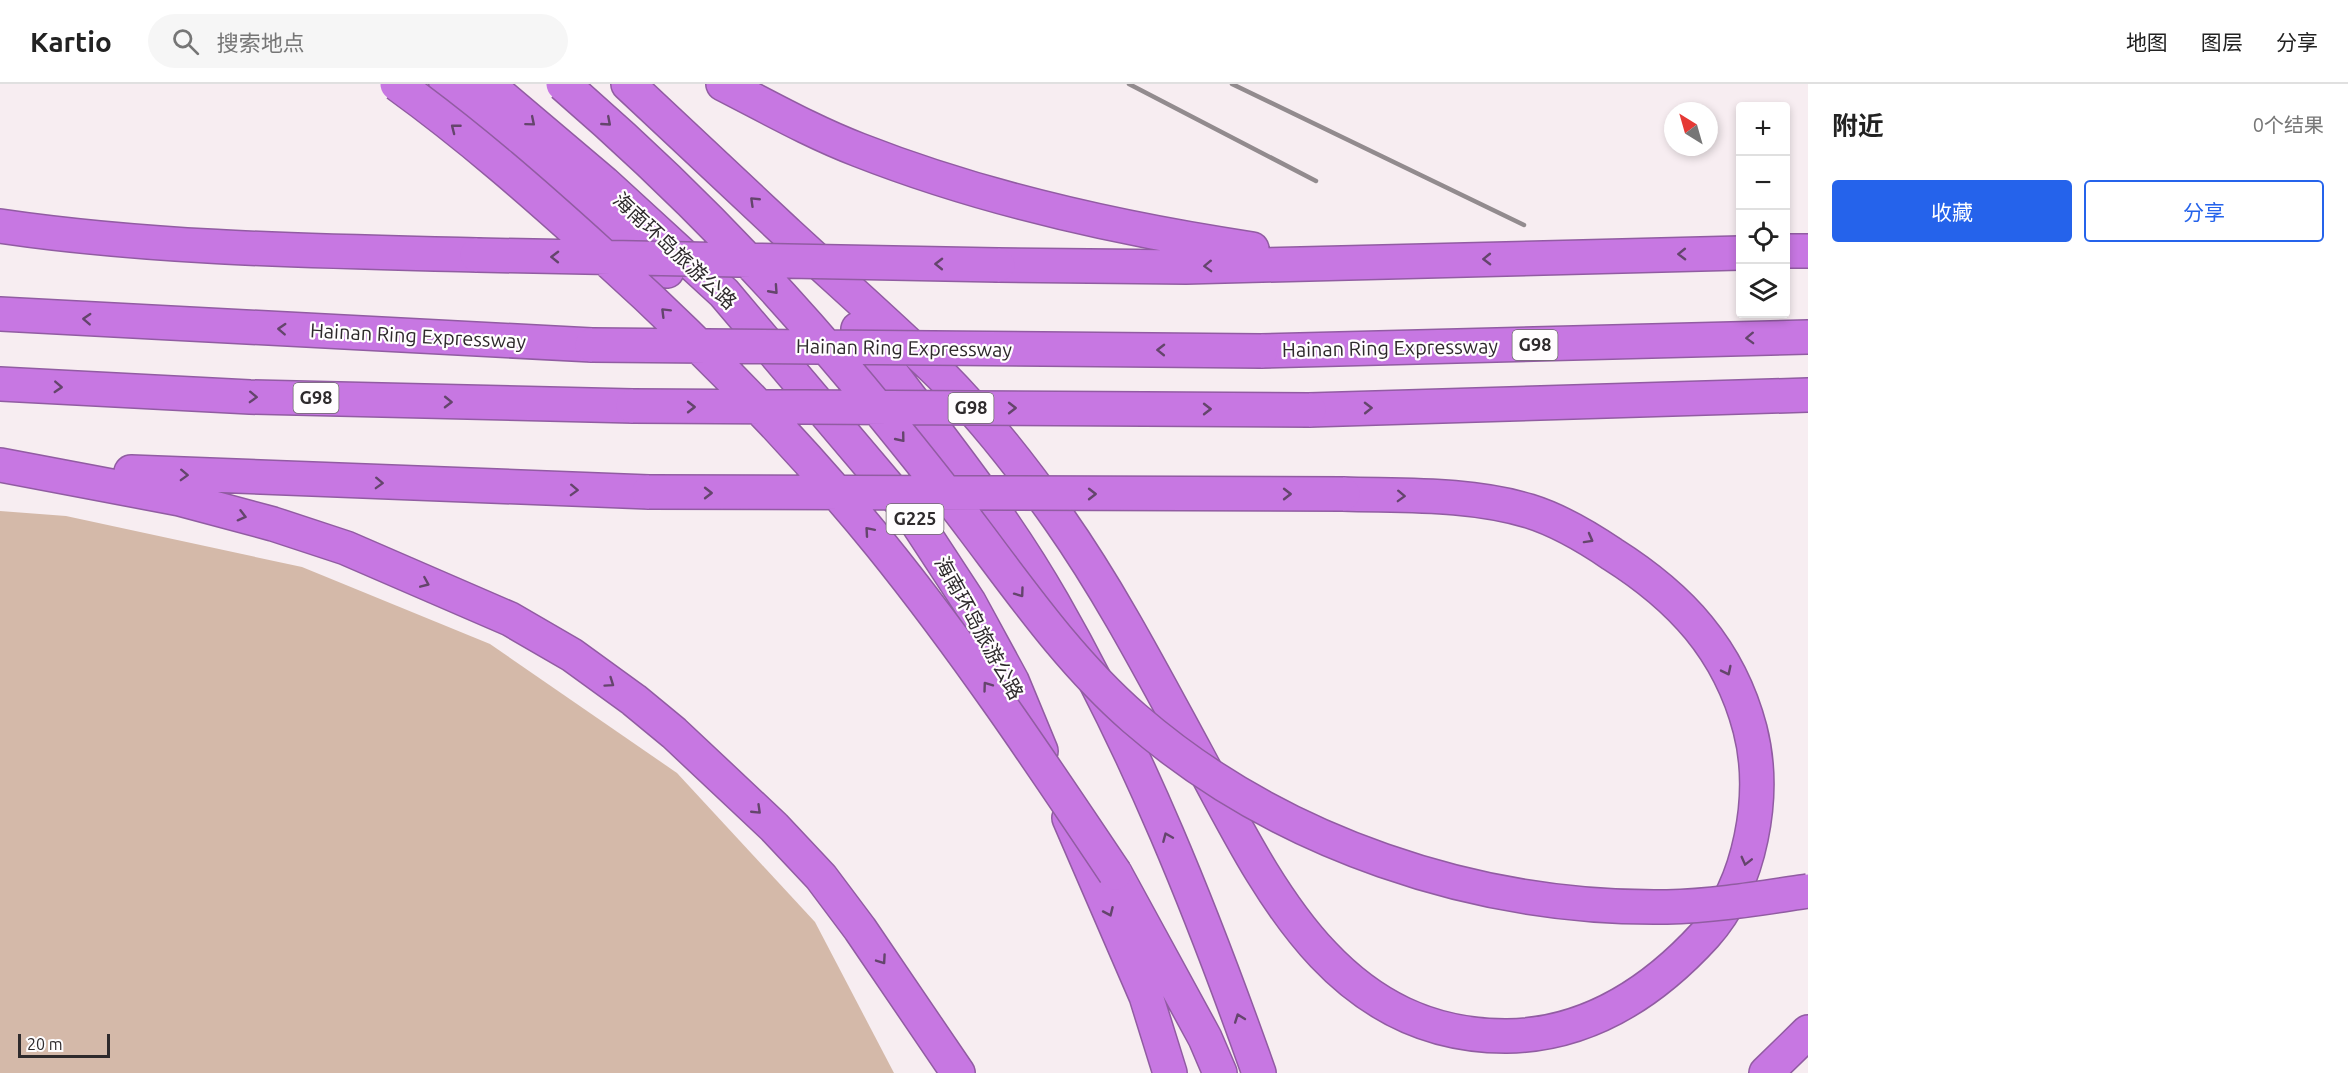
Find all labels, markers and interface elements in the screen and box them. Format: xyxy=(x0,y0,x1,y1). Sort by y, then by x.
search box xyxy=(148,14,568,68)
icon: search xyxy=(169,25,202,58)
text: Kartio xyxy=(30,26,112,57)
text: 搜索地点 xyxy=(217,30,305,55)
text: 地图 xyxy=(2126,30,2168,54)
text: 图层 xyxy=(2201,30,2243,54)
text: 分享 xyxy=(2276,30,2318,54)
north arrow xyxy=(1664,102,1718,156)
map controls xyxy=(1736,102,1790,318)
button: + xyxy=(1736,102,1790,156)
text: 附近 xyxy=(1832,111,1884,140)
text: 0个结果 xyxy=(2253,113,2324,136)
one-way arrow xyxy=(524,115,535,126)
one-way arrow xyxy=(600,115,611,126)
one-way arrow xyxy=(451,124,462,135)
button: − xyxy=(1736,156,1790,210)
button: 收藏 xyxy=(1832,180,2072,242)
button: 分享 xyxy=(2084,180,2324,242)
street label: 海南环岛旅游公路 xyxy=(609,188,742,314)
one-way arrow xyxy=(750,198,761,209)
button: locate xyxy=(1736,210,1790,264)
one-way arrow xyxy=(1678,248,1687,260)
one-way arrow xyxy=(551,250,560,263)
one-way arrow xyxy=(1483,253,1492,265)
one-way arrow xyxy=(935,258,944,270)
one-way arrow xyxy=(1204,260,1213,272)
button: layers xyxy=(1736,264,1790,318)
one-way arrow xyxy=(767,283,778,294)
one-way arrow xyxy=(661,308,671,319)
one-way arrow xyxy=(82,312,91,325)
street label: Hainan Ring Expressway xyxy=(309,318,527,353)
one-way arrow xyxy=(277,323,286,336)
road number: G98 xyxy=(1512,330,1558,360)
one-way arrow xyxy=(1745,332,1754,345)
street label: Hainan Ring Expressway xyxy=(796,334,1013,361)
street label: Hainan Ring Expressway xyxy=(1282,334,1499,361)
one-way arrow xyxy=(1156,344,1165,356)
one-way arrow xyxy=(54,381,63,394)
road number: G98 xyxy=(294,383,338,413)
one-way arrow xyxy=(249,390,258,403)
road number: G98 xyxy=(948,393,994,423)
one-way arrow xyxy=(444,395,453,408)
one-way arrow xyxy=(687,401,696,413)
one-way arrow xyxy=(1008,402,1017,414)
one-way arrow xyxy=(1363,402,1372,415)
one-way arrow xyxy=(1203,403,1212,415)
one-way arrow xyxy=(894,431,905,442)
one-way arrow xyxy=(180,469,189,481)
one-way arrow xyxy=(375,476,384,489)
one-way arrow xyxy=(569,484,578,496)
one-way arrow xyxy=(703,487,712,499)
one-way arrow xyxy=(1087,488,1096,500)
one-way arrow xyxy=(1282,488,1291,500)
one-way arrow xyxy=(1397,490,1406,503)
road number: G225 xyxy=(886,504,944,534)
one-way arrow xyxy=(236,509,247,521)
one-way arrow xyxy=(865,528,876,538)
one-way arrow xyxy=(1582,532,1593,543)
street label: 海南环岛旅游公路 xyxy=(931,552,1028,703)
one-way arrow xyxy=(419,575,430,587)
one-way arrow xyxy=(1013,586,1024,597)
one-way arrow xyxy=(1720,665,1732,676)
one-way arrow xyxy=(604,676,615,687)
one-way arrow xyxy=(984,682,995,693)
one-way arrow xyxy=(750,803,761,814)
one-way arrow xyxy=(1162,832,1174,843)
one-way arrow xyxy=(1740,856,1753,866)
one-way arrow xyxy=(1102,905,1114,916)
one-way arrow xyxy=(875,954,886,965)
one-way arrow xyxy=(1234,1013,1247,1024)
scale bar xyxy=(18,1031,110,1058)
text: 20 m xyxy=(27,1035,63,1053)

